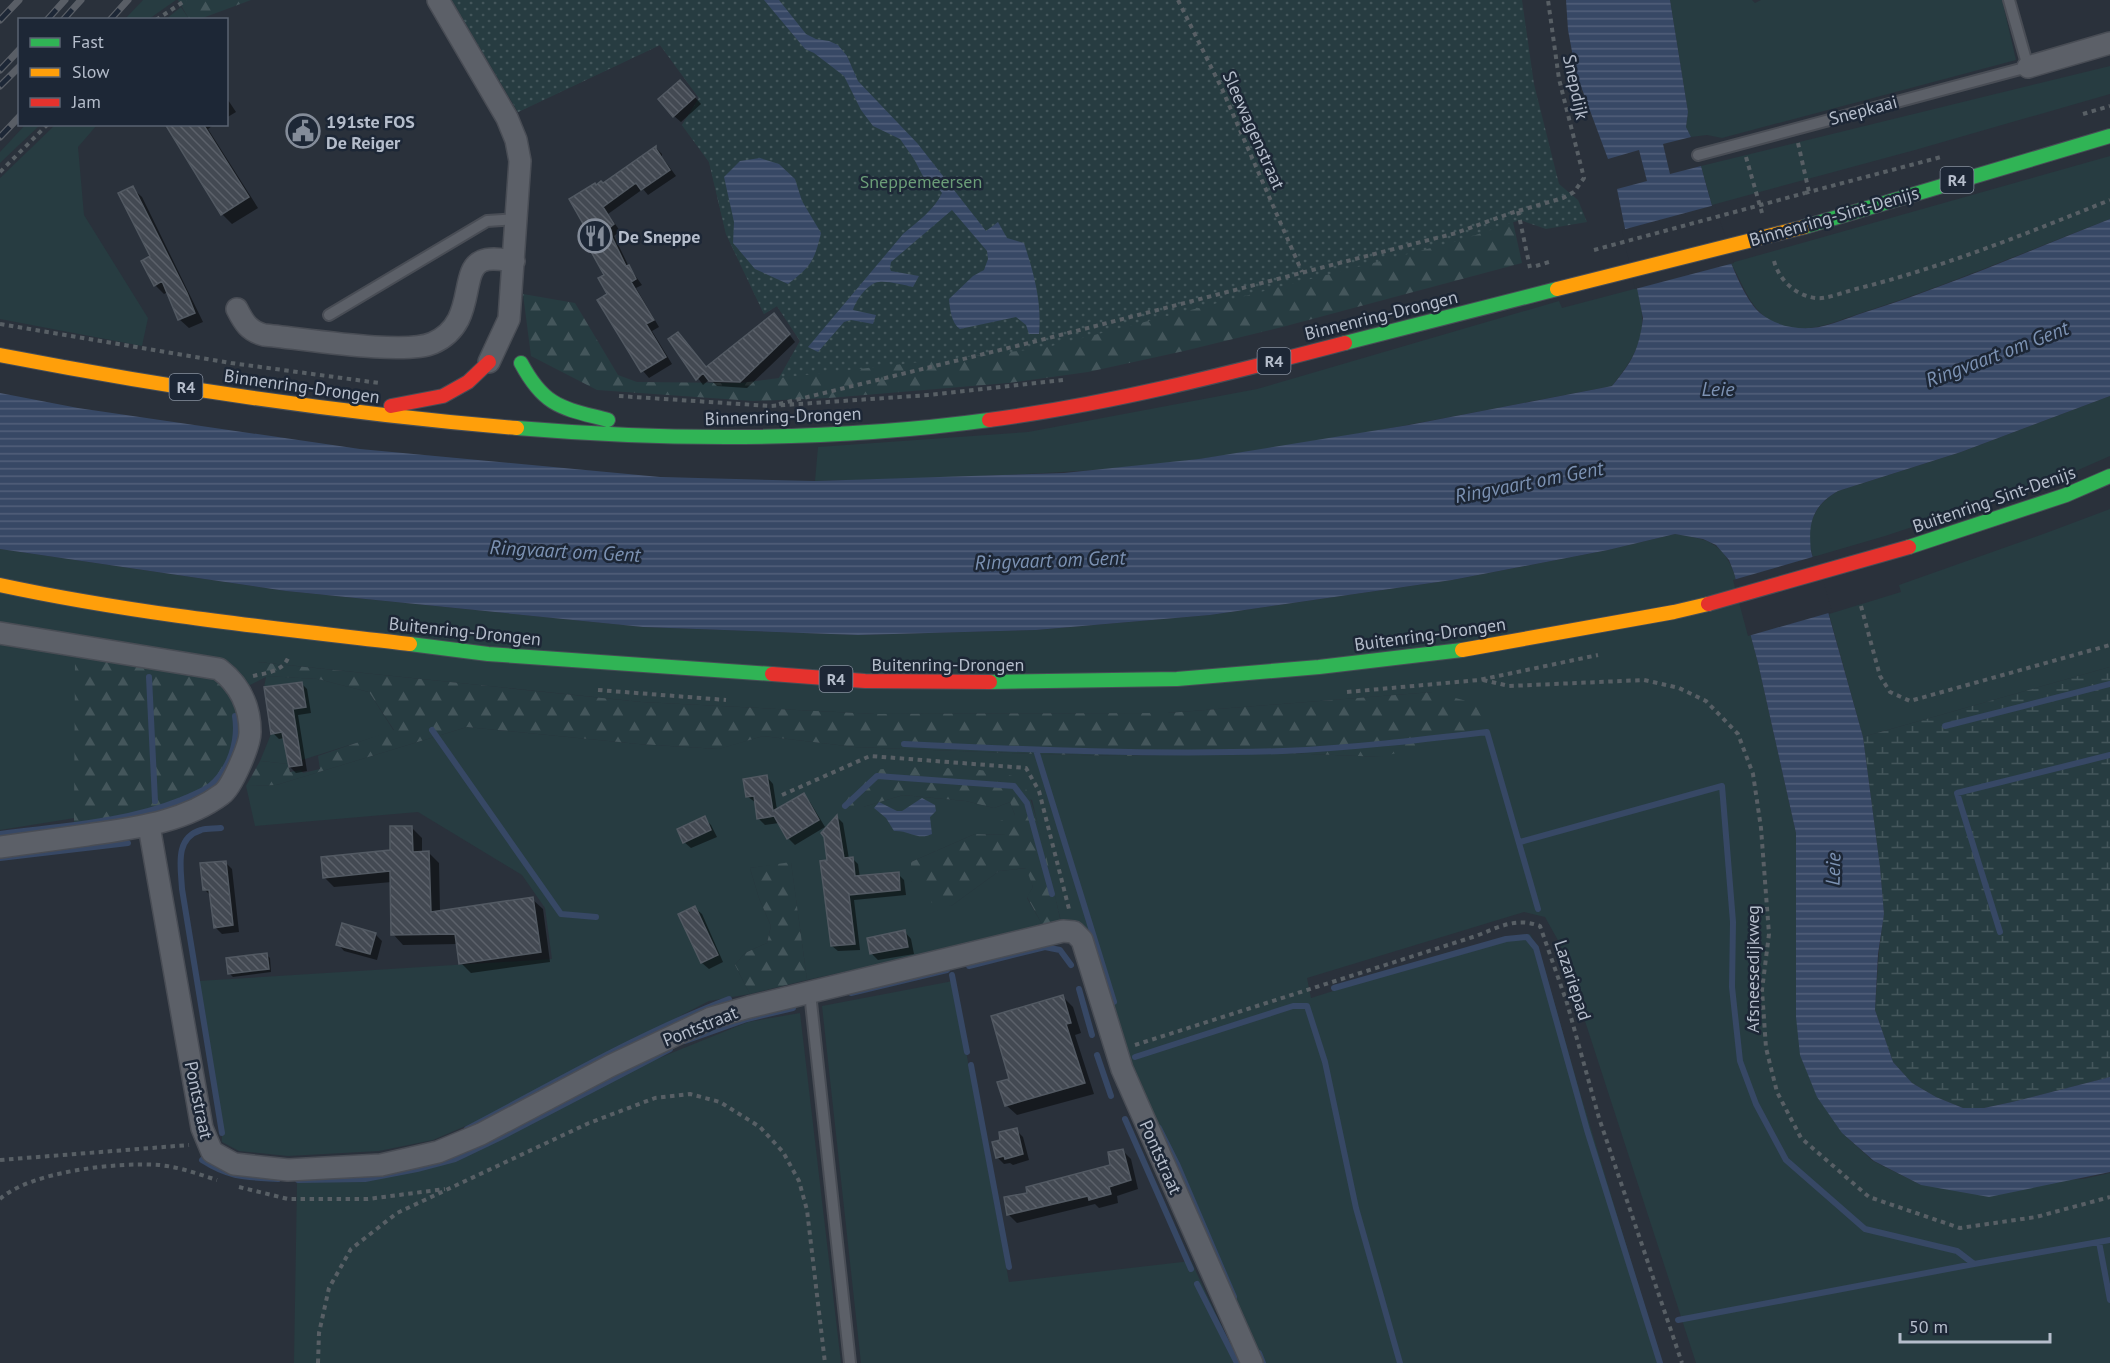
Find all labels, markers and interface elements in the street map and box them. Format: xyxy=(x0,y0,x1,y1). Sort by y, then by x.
legend xyxy=(18,18,228,126)
text: Fast xyxy=(72,30,104,53)
street label: Snepdijk xyxy=(1558,52,1594,122)
text: Slow xyxy=(72,60,110,83)
street label: Sleewagenstraat xyxy=(1218,67,1290,193)
text: Jam xyxy=(71,90,101,113)
street label: Snepkaai xyxy=(1826,90,1900,130)
place label: 191ste FOS De Reiger xyxy=(326,110,415,154)
public building icon: 191ste FOS De Reiger xyxy=(285,113,321,149)
road number: R4 xyxy=(1940,167,1974,193)
park label: Sneppemeersen xyxy=(860,170,982,193)
street label: Binnenring-Sint-Denijs xyxy=(1747,181,1921,251)
restaurant icon: De Sneppe xyxy=(577,218,613,254)
place label: De Sneppe xyxy=(618,225,700,248)
street label: Binnenring-Drongen xyxy=(1302,285,1460,345)
water label: Ringvaart om Gent xyxy=(1922,314,2074,393)
road number: R4 xyxy=(1258,348,1290,374)
street label: Binnenring-Drongen xyxy=(223,364,381,408)
road number: R4 xyxy=(170,374,202,400)
water label: Leie xyxy=(1702,376,1735,402)
street label: Binnenring-Drongen xyxy=(704,402,862,430)
water label: Ringvaart om Gent xyxy=(1452,454,1607,509)
street label: Buitenring-Sint-Denijs xyxy=(1909,460,2079,538)
water label: Ringvaart om Gent xyxy=(489,534,643,568)
water label: Ringvaart om Gent xyxy=(974,544,1128,576)
street label: Buitenring-Drongen xyxy=(388,612,542,650)
street label: Buitenring-Drongen xyxy=(1353,612,1507,656)
street label: Buitenring-Drongen xyxy=(872,653,1024,676)
road number: R4 xyxy=(820,666,852,692)
water label: Leie xyxy=(1819,851,1847,886)
street label: Afsneesedijkweg xyxy=(1741,905,1764,1033)
street label: Lazariepad xyxy=(1549,937,1597,1023)
street label: Pontstraat xyxy=(659,1001,741,1051)
street label: Pontstraat xyxy=(180,1059,218,1141)
street label: Pontstraat xyxy=(1134,1116,1188,1198)
scale bar xyxy=(1900,1306,2050,1344)
text: 50 m xyxy=(1909,1315,1948,1338)

